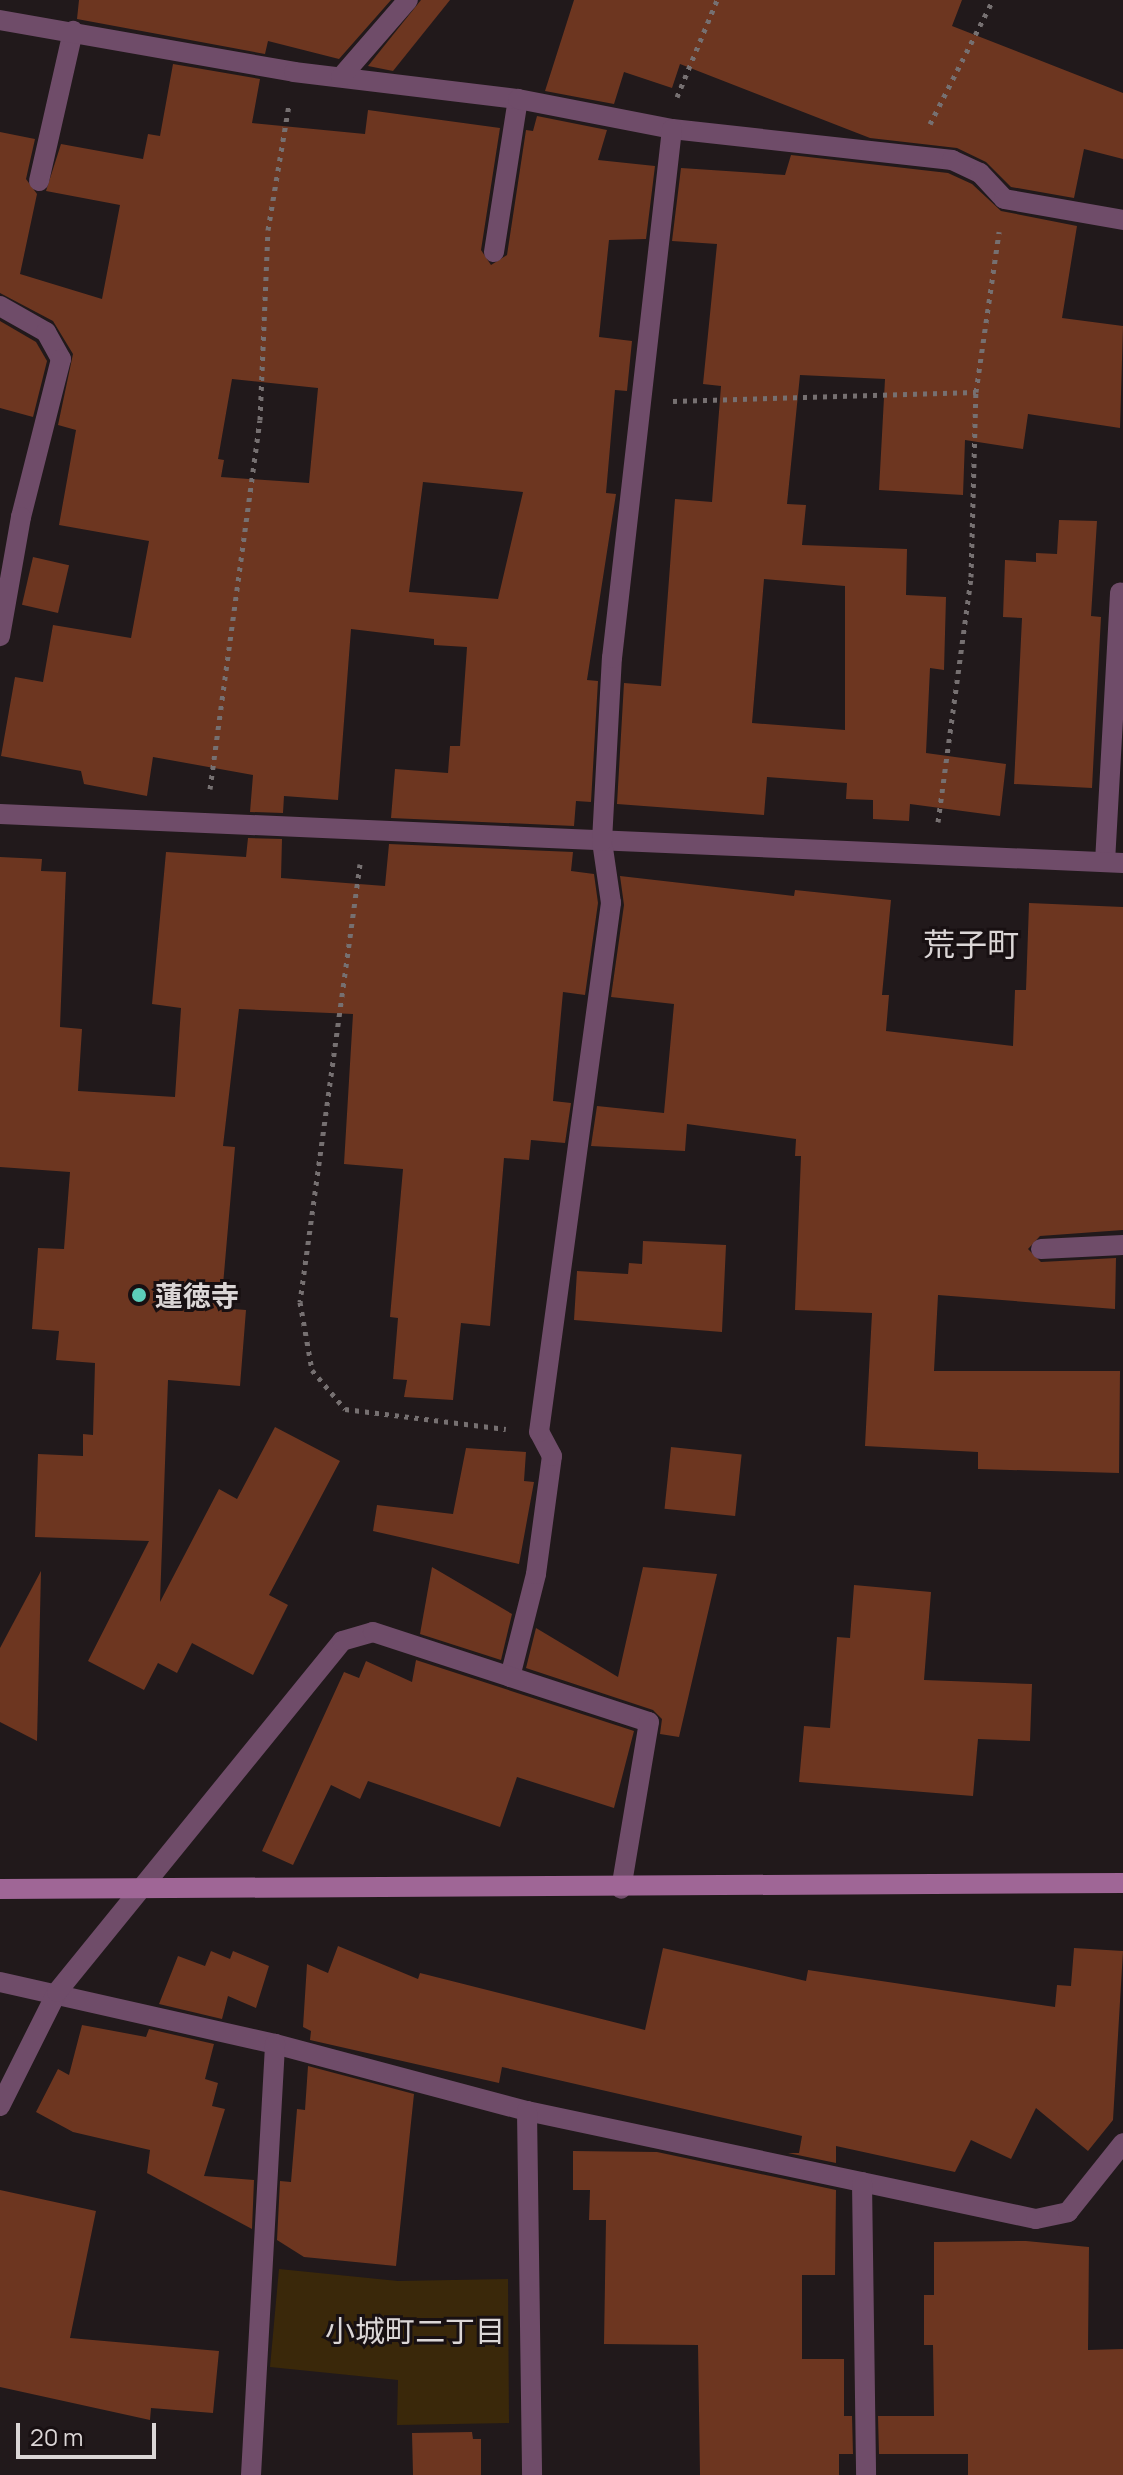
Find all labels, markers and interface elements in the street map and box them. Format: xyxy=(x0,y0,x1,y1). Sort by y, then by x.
district label: 荒子町 xyxy=(923,925,1019,963)
place label: 蓮徳寺 xyxy=(155,1278,239,1312)
marker: 蓮徳寺 xyxy=(130,1286,148,1304)
district label: 小城町二丁目 xyxy=(325,2313,505,2349)
scale bar xyxy=(20,2407,160,2457)
text: 20 m xyxy=(30,2420,83,2453)

